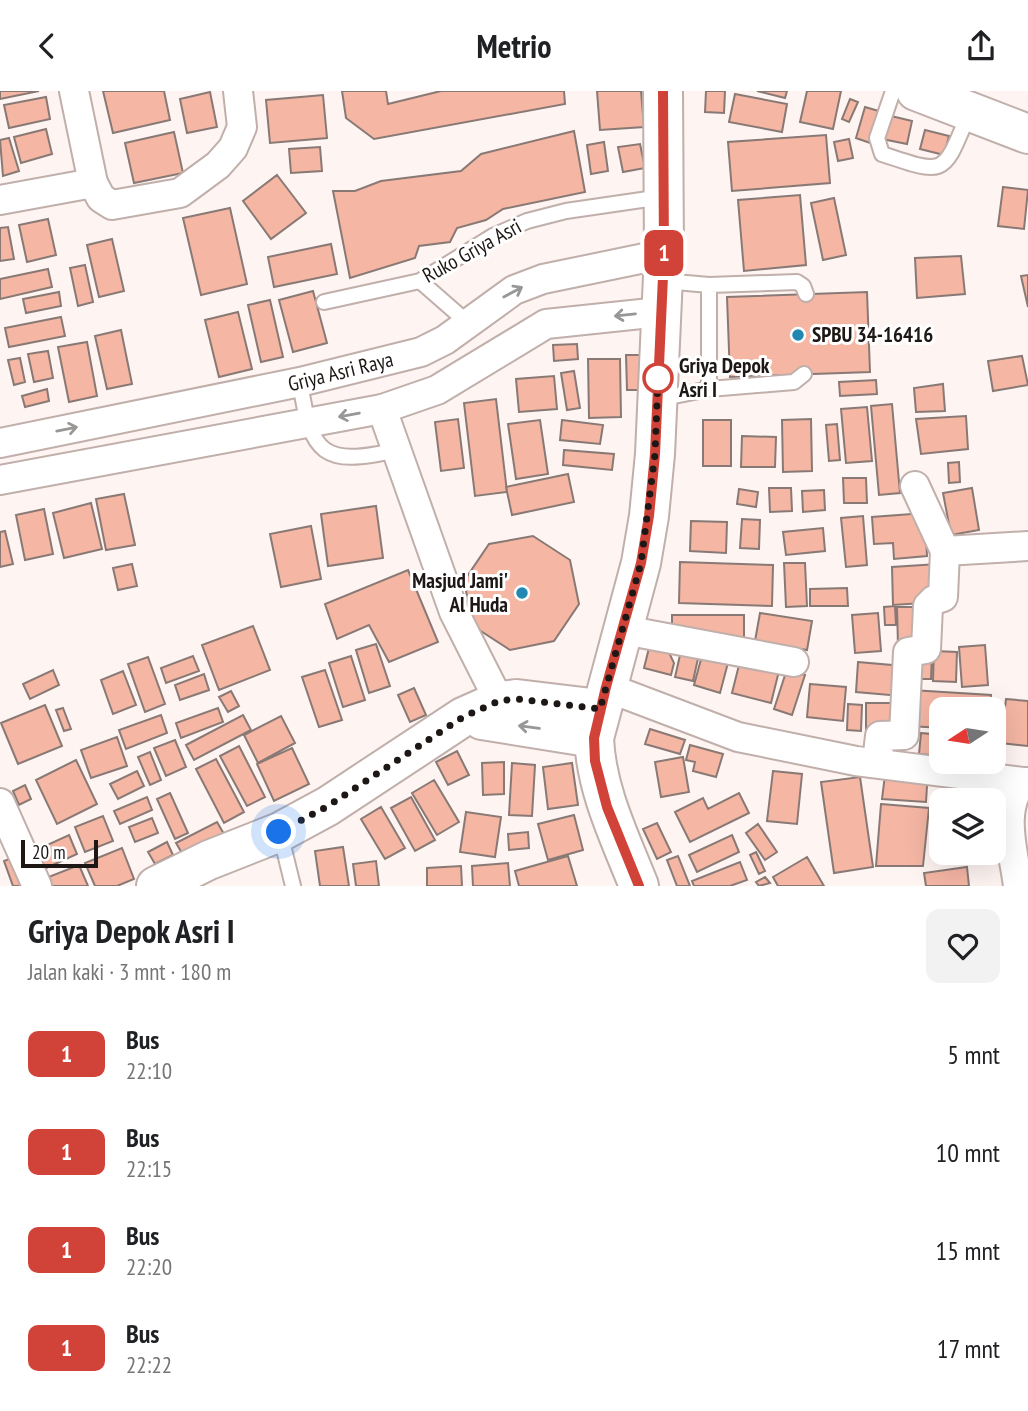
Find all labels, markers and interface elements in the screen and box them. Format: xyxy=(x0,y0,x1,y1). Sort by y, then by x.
text: Metrio xyxy=(476,25,552,67)
icon: back xyxy=(28,27,66,65)
icon: share xyxy=(962,27,1000,65)
street label: Ruko Griya Asri xyxy=(418,212,526,289)
line badge: 1 xyxy=(641,230,687,276)
text: 1 xyxy=(658,237,670,268)
one-way arrow xyxy=(502,285,523,299)
one-way arrow xyxy=(614,309,637,322)
place label: SPBU 34-16416 xyxy=(812,321,933,348)
marker: SPBU 34-16416 xyxy=(790,327,806,343)
street label: Griya Asri Raya xyxy=(286,345,396,397)
place label: Griya Depok Asri I xyxy=(678,352,770,403)
marker: Griya Depok Asri I xyxy=(643,363,673,393)
one-way arrow xyxy=(338,409,361,422)
one-way arrow xyxy=(55,422,78,436)
place label: Masjud Jami' Al Huda xyxy=(412,567,508,618)
marker: Masjud Jami' Al Huda xyxy=(514,585,530,601)
north arrow xyxy=(929,697,1006,773)
map controls xyxy=(929,697,1006,865)
one-way arrow xyxy=(518,721,541,734)
button: layers xyxy=(929,788,1006,865)
your location xyxy=(261,814,296,849)
scale bar xyxy=(21,837,98,869)
text: 20 m xyxy=(32,840,66,864)
text: Griya Depok Asri I xyxy=(28,909,235,952)
button: heart xyxy=(926,909,1000,983)
text: Jalan kaki · 3 mnt · 180 m xyxy=(28,957,231,986)
text: Bus xyxy=(126,1023,159,1056)
text: 1 xyxy=(61,1038,72,1069)
text: 5 mnt xyxy=(947,1038,1000,1071)
text: 22:10 xyxy=(126,1056,172,1085)
text: Bus xyxy=(126,1121,159,1154)
text: 1 xyxy=(61,1136,72,1167)
text: 10 mnt xyxy=(936,1136,1000,1169)
text: 22:15 xyxy=(126,1154,172,1183)
text: Bus xyxy=(126,1219,159,1252)
text: 1 xyxy=(61,1234,72,1265)
text: 15 mnt xyxy=(936,1234,1000,1267)
text: 22:20 xyxy=(126,1252,172,1281)
text: Bus xyxy=(126,1317,159,1350)
text: 1 xyxy=(61,1332,72,1363)
text: 17 mnt xyxy=(937,1332,1000,1365)
text: 22:22 xyxy=(126,1350,172,1379)

